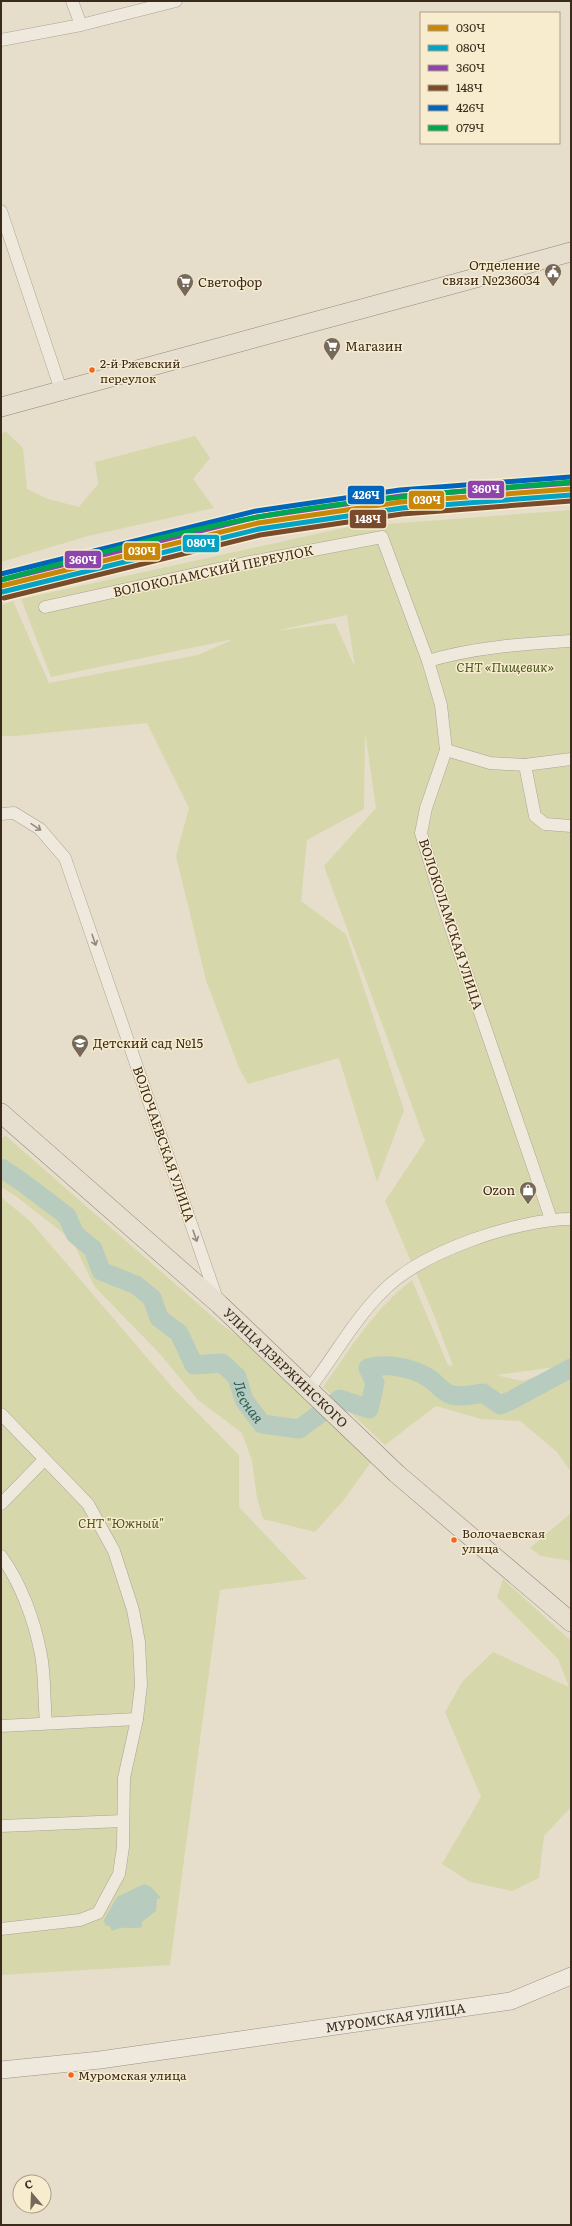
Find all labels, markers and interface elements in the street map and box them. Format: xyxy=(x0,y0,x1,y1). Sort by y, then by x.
legend xyxy=(420,12,560,144)
text: 030Ч xyxy=(456,18,485,36)
text: 080Ч xyxy=(456,38,486,56)
text: 360Ч xyxy=(456,58,485,76)
text: 148Ч xyxy=(456,78,483,96)
text: 426Ч xyxy=(456,98,484,116)
text: 079Ч xyxy=(456,118,485,136)
place label: Отделение связи №236034 xyxy=(442,255,540,289)
public building icon: Отделение связи №236034 xyxy=(543,262,563,287)
supermarket icon: Светофор xyxy=(175,272,195,297)
place label: Светофор xyxy=(198,272,262,291)
supermarket icon: Магазин xyxy=(322,336,342,361)
place label: Магазин xyxy=(345,336,403,355)
place label: 2-й Ржевский переулок xyxy=(100,354,180,387)
marker: 2-й Ржевский переулок xyxy=(87,365,97,375)
line badge: 360Ч xyxy=(467,480,505,499)
text: 360Ч xyxy=(472,480,500,496)
line badge: 426Ч xyxy=(347,485,385,505)
text: 426Ч xyxy=(352,486,380,502)
line badge: 030Ч xyxy=(408,490,445,510)
text: 030Ч xyxy=(413,491,441,507)
line badge: 148Ч xyxy=(349,509,387,529)
text: 148Ч xyxy=(355,510,381,526)
line badge: 080Ч xyxy=(182,534,220,553)
text: 080Ч xyxy=(187,534,216,550)
street label: ВОЛОКОЛАМСКИЙ ПЕРЕУЛОК xyxy=(111,540,315,601)
line badge: 030Ч xyxy=(123,542,161,561)
text: 030Ч xyxy=(128,542,156,558)
line badge: 360Ч xyxy=(64,550,102,569)
text: 360Ч xyxy=(69,551,97,567)
park label: СНТ «Пищевик» xyxy=(456,657,554,676)
one-way arrow xyxy=(30,823,41,831)
street label: ВОЛОКОЛАМСКАЯ УЛИЦА xyxy=(415,836,488,1012)
one-way arrow xyxy=(91,934,99,946)
school or university icon: Детский сад №15 xyxy=(70,1033,90,1058)
place label: Детский сад №15 xyxy=(93,1033,204,1052)
street label: ВОЛОЧАЕВСКАЯ УЛИЦА xyxy=(129,1063,200,1225)
place label: Ozon xyxy=(483,1180,515,1199)
shop icon: Ozon xyxy=(518,1180,538,1205)
one-way arrow xyxy=(192,1229,199,1242)
street label: УЛИЦА ДЗЕРЖИНСКОГО xyxy=(220,1303,353,1431)
water label: Лесная xyxy=(230,1378,269,1427)
park label: СНТ "Южный" xyxy=(78,1513,164,1532)
place label: Волочаевская улица xyxy=(462,1524,545,1557)
marker: Волочаевская улица xyxy=(449,1535,459,1545)
street label: МУРОМСКАЯ УЛИЦА xyxy=(324,1998,467,2037)
place label: Муромская улица xyxy=(78,2066,187,2084)
marker: Муромская улица xyxy=(66,2070,76,2080)
north arrow xyxy=(12,2174,52,2214)
text: С xyxy=(22,2175,35,2192)

